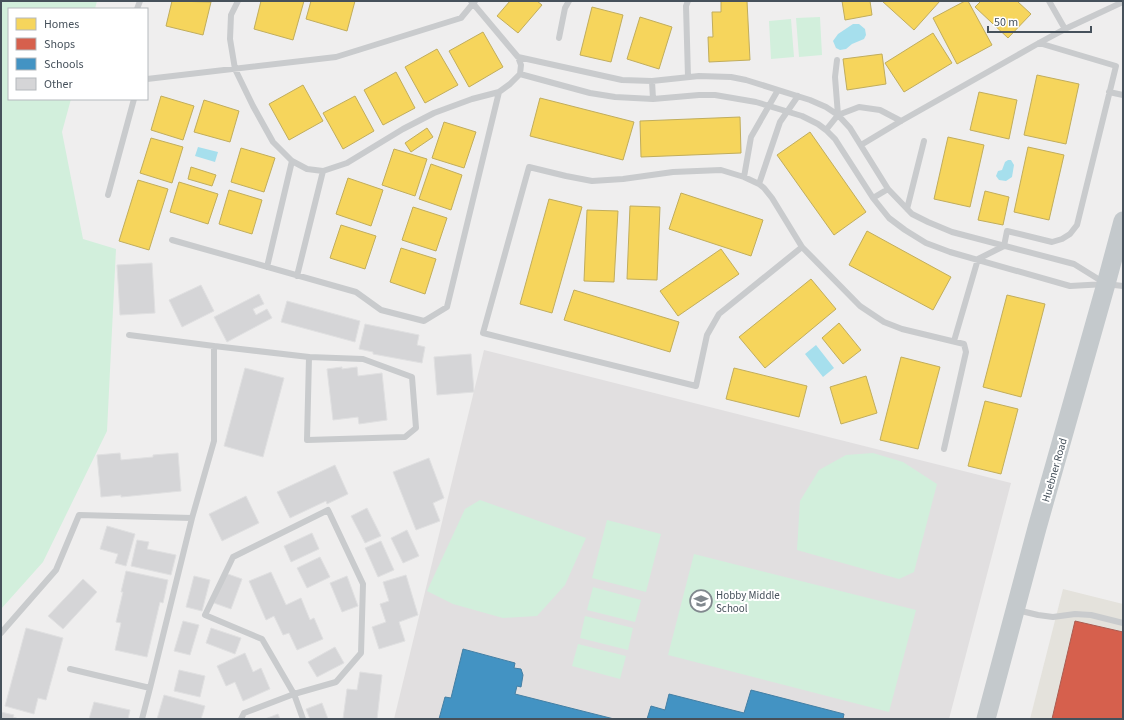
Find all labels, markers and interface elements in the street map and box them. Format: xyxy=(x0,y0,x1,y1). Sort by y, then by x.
legend xyxy=(8,8,148,100)
scale bar xyxy=(988,8,1091,34)
text: 50 m xyxy=(994,14,1018,31)
text: Homes xyxy=(44,16,79,33)
text: Shops xyxy=(44,36,75,53)
text: Schools xyxy=(44,56,84,73)
text: Other xyxy=(44,76,74,93)
street label: Huebner Road xyxy=(1038,436,1071,504)
school or university icon: Hobby Middle School xyxy=(688,588,714,614)
place label: Hobby Middle School xyxy=(716,588,780,616)

